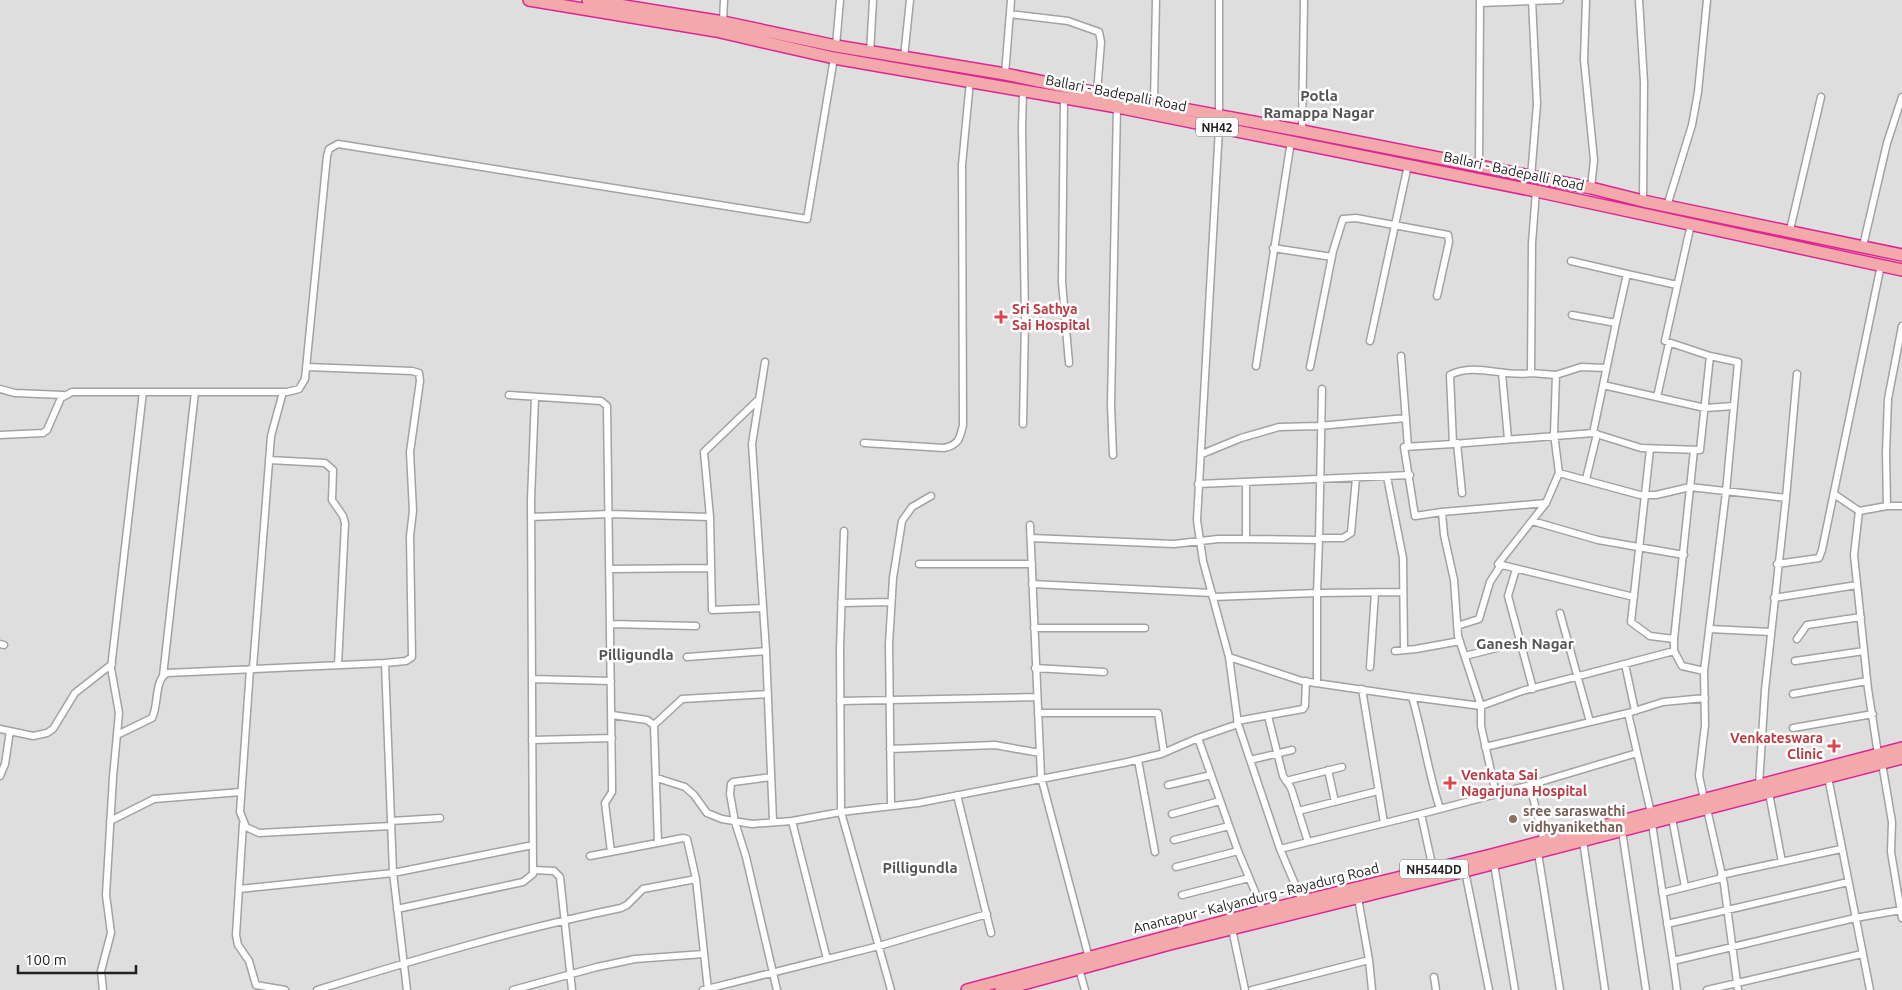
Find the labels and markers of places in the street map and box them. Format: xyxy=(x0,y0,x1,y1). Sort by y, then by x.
place label: Sri Sathya Sai Hospital xyxy=(1012,301,1090,333)
marker: Sri Sathya Sai Hospital xyxy=(994,310,1008,324)
place label: Venkateswara Clinic xyxy=(1730,730,1823,762)
marker: Venkateswara Clinic xyxy=(1827,739,1841,753)
place label: Venkata Sai Nagarjuna Hospital xyxy=(1461,767,1587,799)
marker: Venkata Sai Nagarjuna Hospital xyxy=(1443,776,1457,790)
place label: sree saraswathi vidhyanikethan xyxy=(1523,803,1625,835)
marker: sree saraswathi vidhyanikethan xyxy=(1507,813,1519,825)

